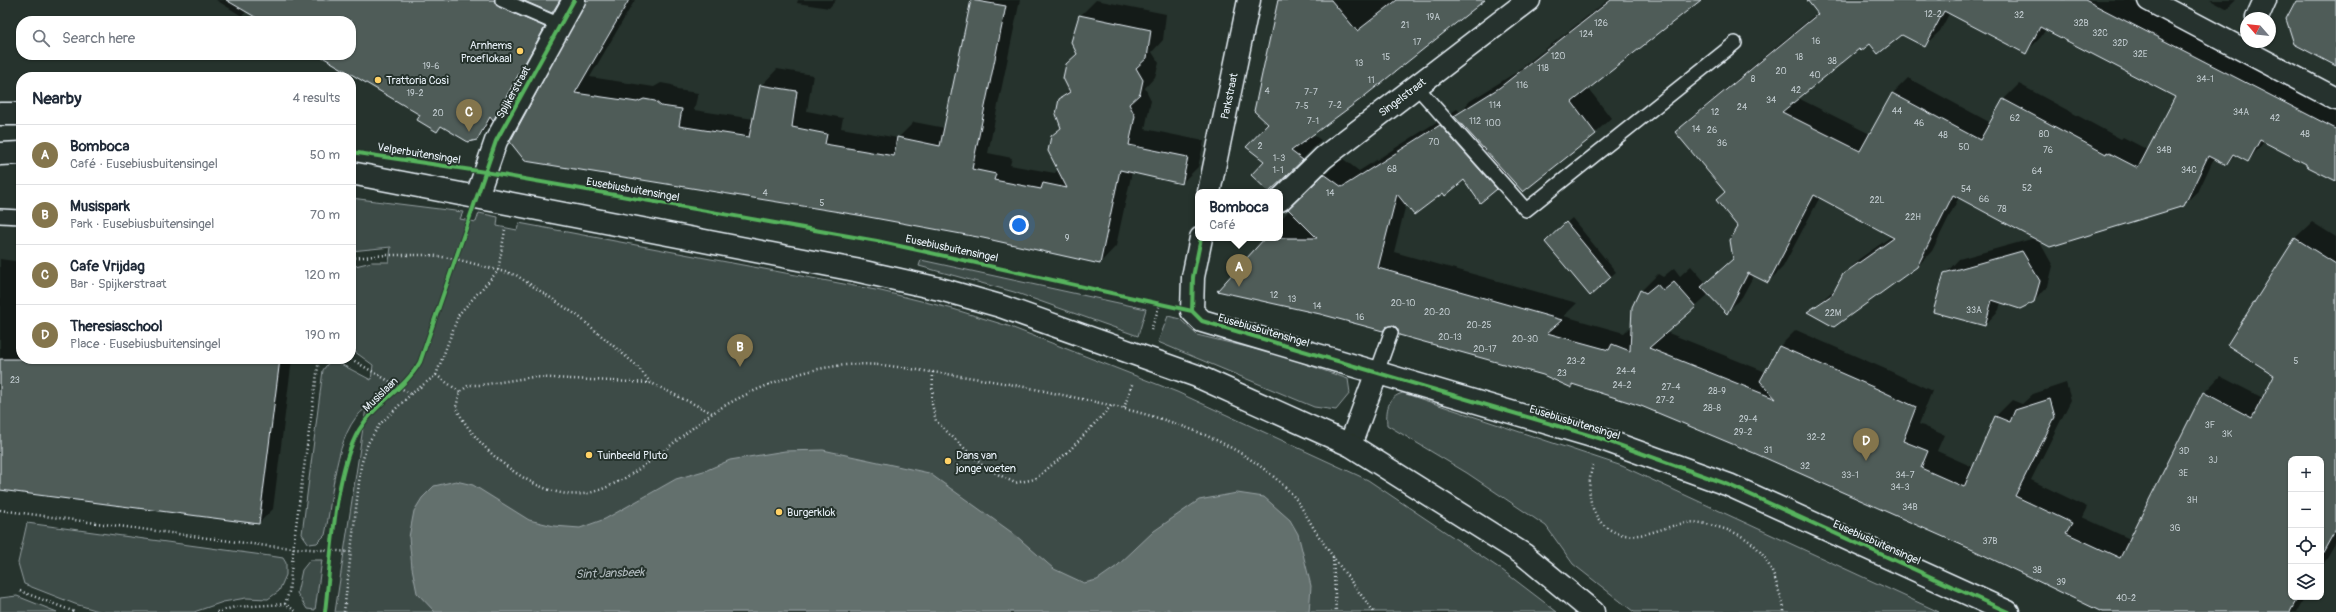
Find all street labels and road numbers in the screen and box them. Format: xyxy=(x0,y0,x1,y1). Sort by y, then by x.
street label: Spijkerstraat xyxy=(494,63,533,121)
street label: Parkstraat xyxy=(1218,71,1241,120)
street label: Singelstraat xyxy=(1376,75,1429,119)
street label: Velperbuitensingel xyxy=(376,140,462,167)
street label: Eusebiusbuitensingel xyxy=(585,175,681,204)
street label: Eusebiusbuitensingel xyxy=(904,232,999,265)
street label: Eusebiusbuitensingel xyxy=(1217,311,1311,350)
street label: Musislaan xyxy=(360,374,401,414)
street label: Eusebiusbuitensingel xyxy=(1528,402,1622,443)
street label: Eusebiusbuitensingel xyxy=(1831,517,1923,568)

